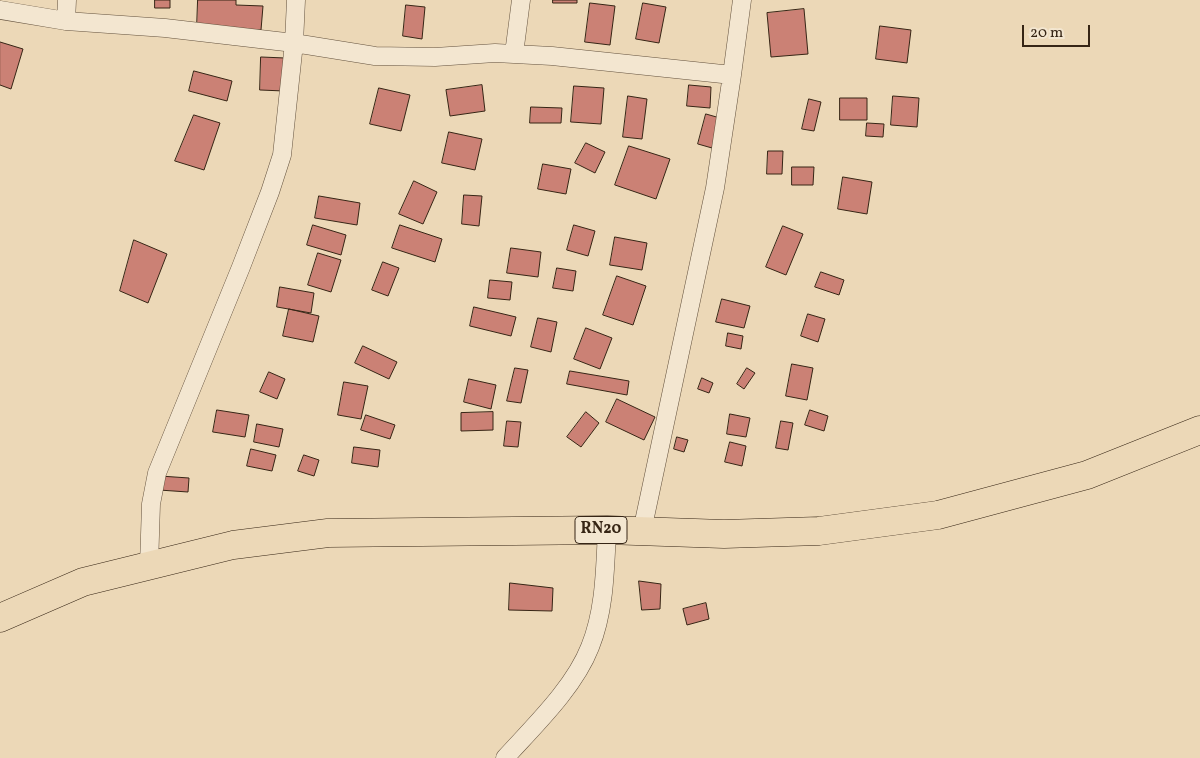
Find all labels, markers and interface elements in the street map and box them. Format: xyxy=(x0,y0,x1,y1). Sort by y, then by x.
scale bar xyxy=(1025,15,1092,47)
text: 20 m xyxy=(1030,23,1063,44)
road number: RN20 xyxy=(575,516,627,544)

